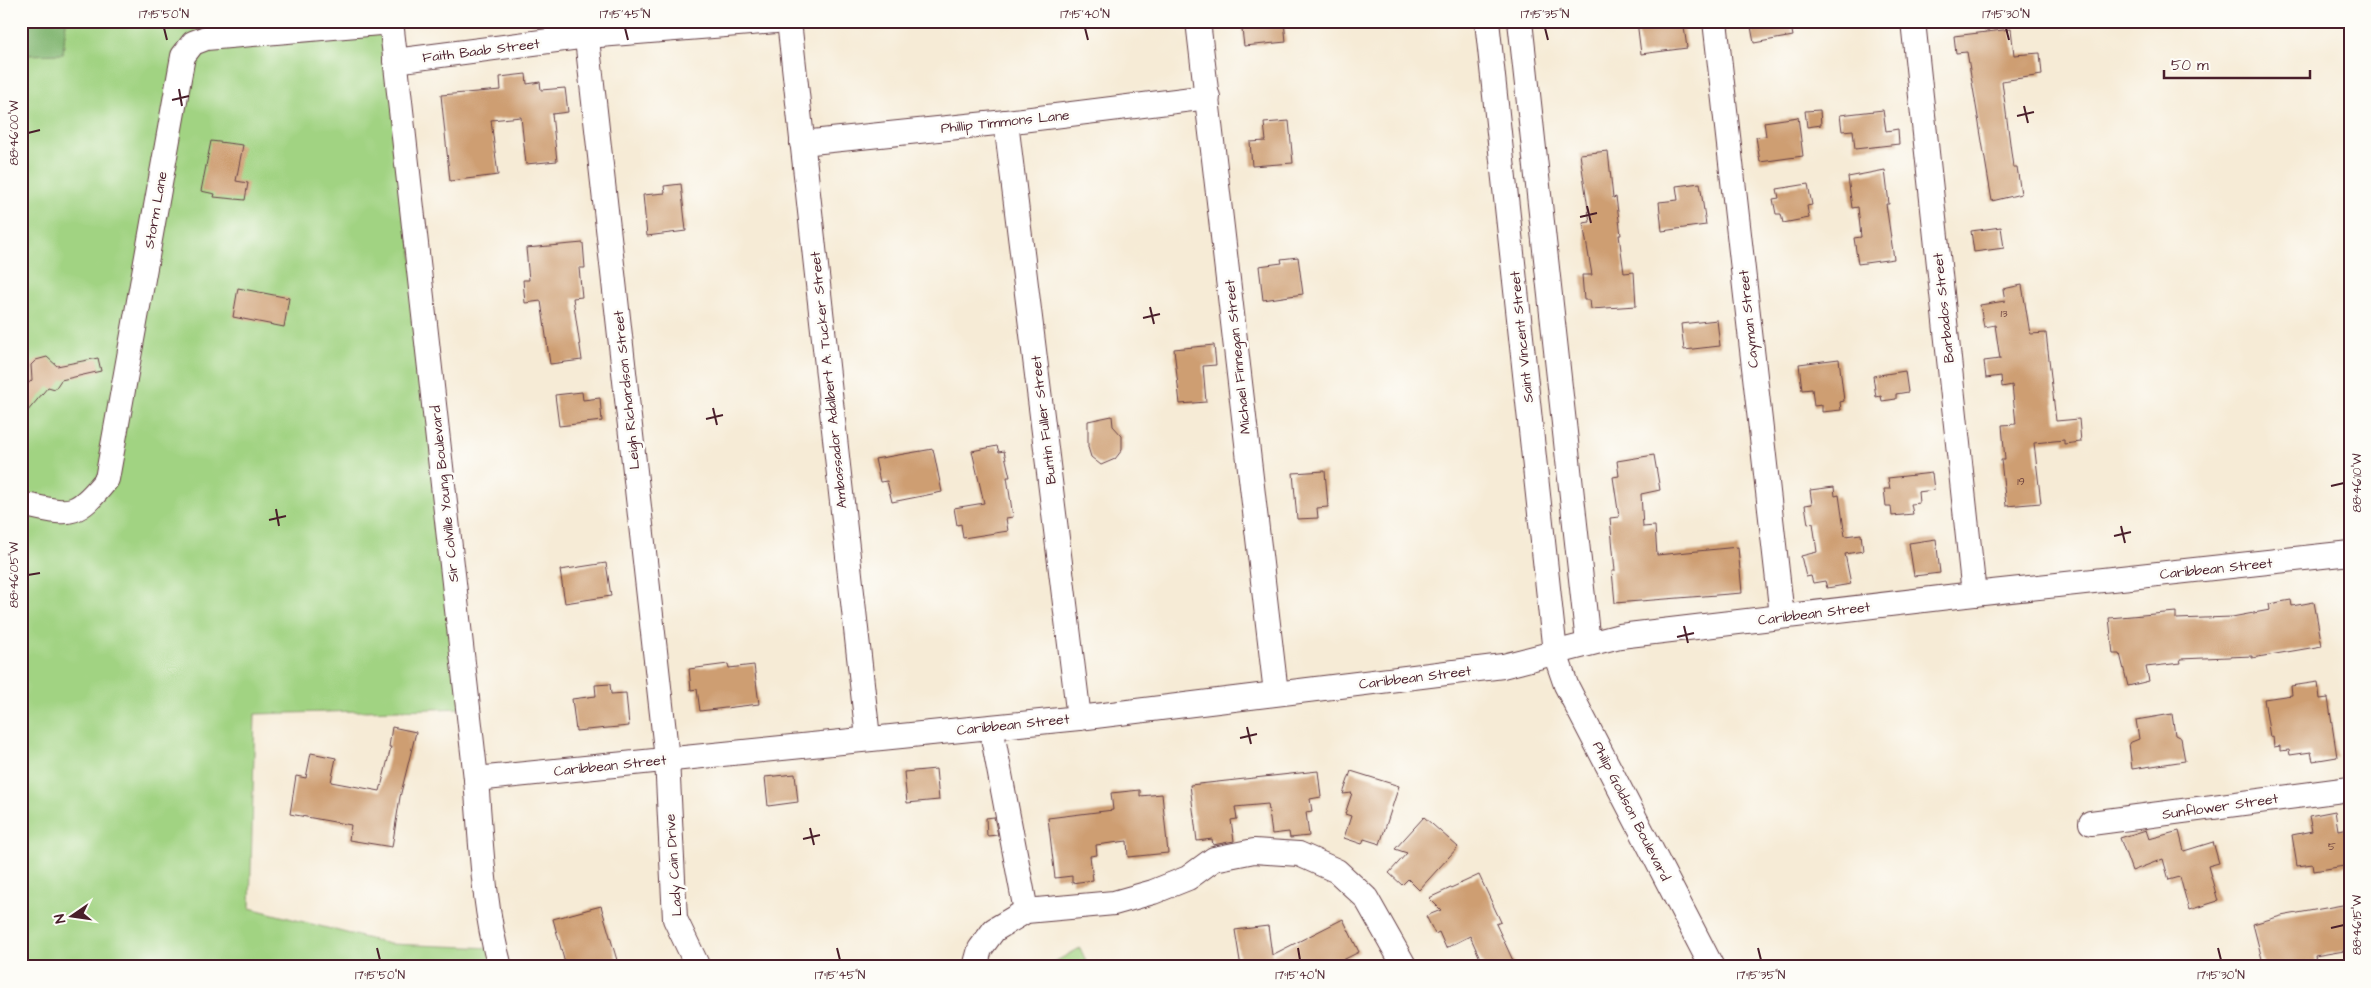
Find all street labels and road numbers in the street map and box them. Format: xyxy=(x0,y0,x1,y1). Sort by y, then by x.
street label: Faith Baab Street xyxy=(421,34,541,68)
street label: Phillip Timmons Lane xyxy=(940,105,1071,139)
street label: Storm Lane xyxy=(139,170,173,250)
street label: Ambassador Adalbert A. Tucker Street xyxy=(806,250,852,509)
street label: Barbados Street xyxy=(1928,251,1960,364)
street label: Cayman Street xyxy=(1734,269,1764,369)
street label: Saint Vincent Street xyxy=(1505,270,1539,404)
street label: Michael Finnegan Street xyxy=(1220,278,1256,435)
street label: Leigh Richardson Street xyxy=(609,309,645,470)
street label: Buntin Fuller Street xyxy=(1026,354,1062,485)
street label: Sir Colville Young Boulevard xyxy=(426,404,464,583)
street label: Caribbean Street xyxy=(2159,553,2274,585)
street label: Caribbean Street xyxy=(1757,597,1872,631)
street label: Caribbean Street xyxy=(1358,661,1473,695)
street label: Caribbean Street xyxy=(956,709,1071,741)
street label: Philip Goldson Boulevard xyxy=(1587,738,1675,885)
street label: Caribbean Street xyxy=(553,750,668,782)
street label: Sunflower Street xyxy=(2161,789,2280,825)
street label: Lady Cain Drive xyxy=(660,813,688,917)

